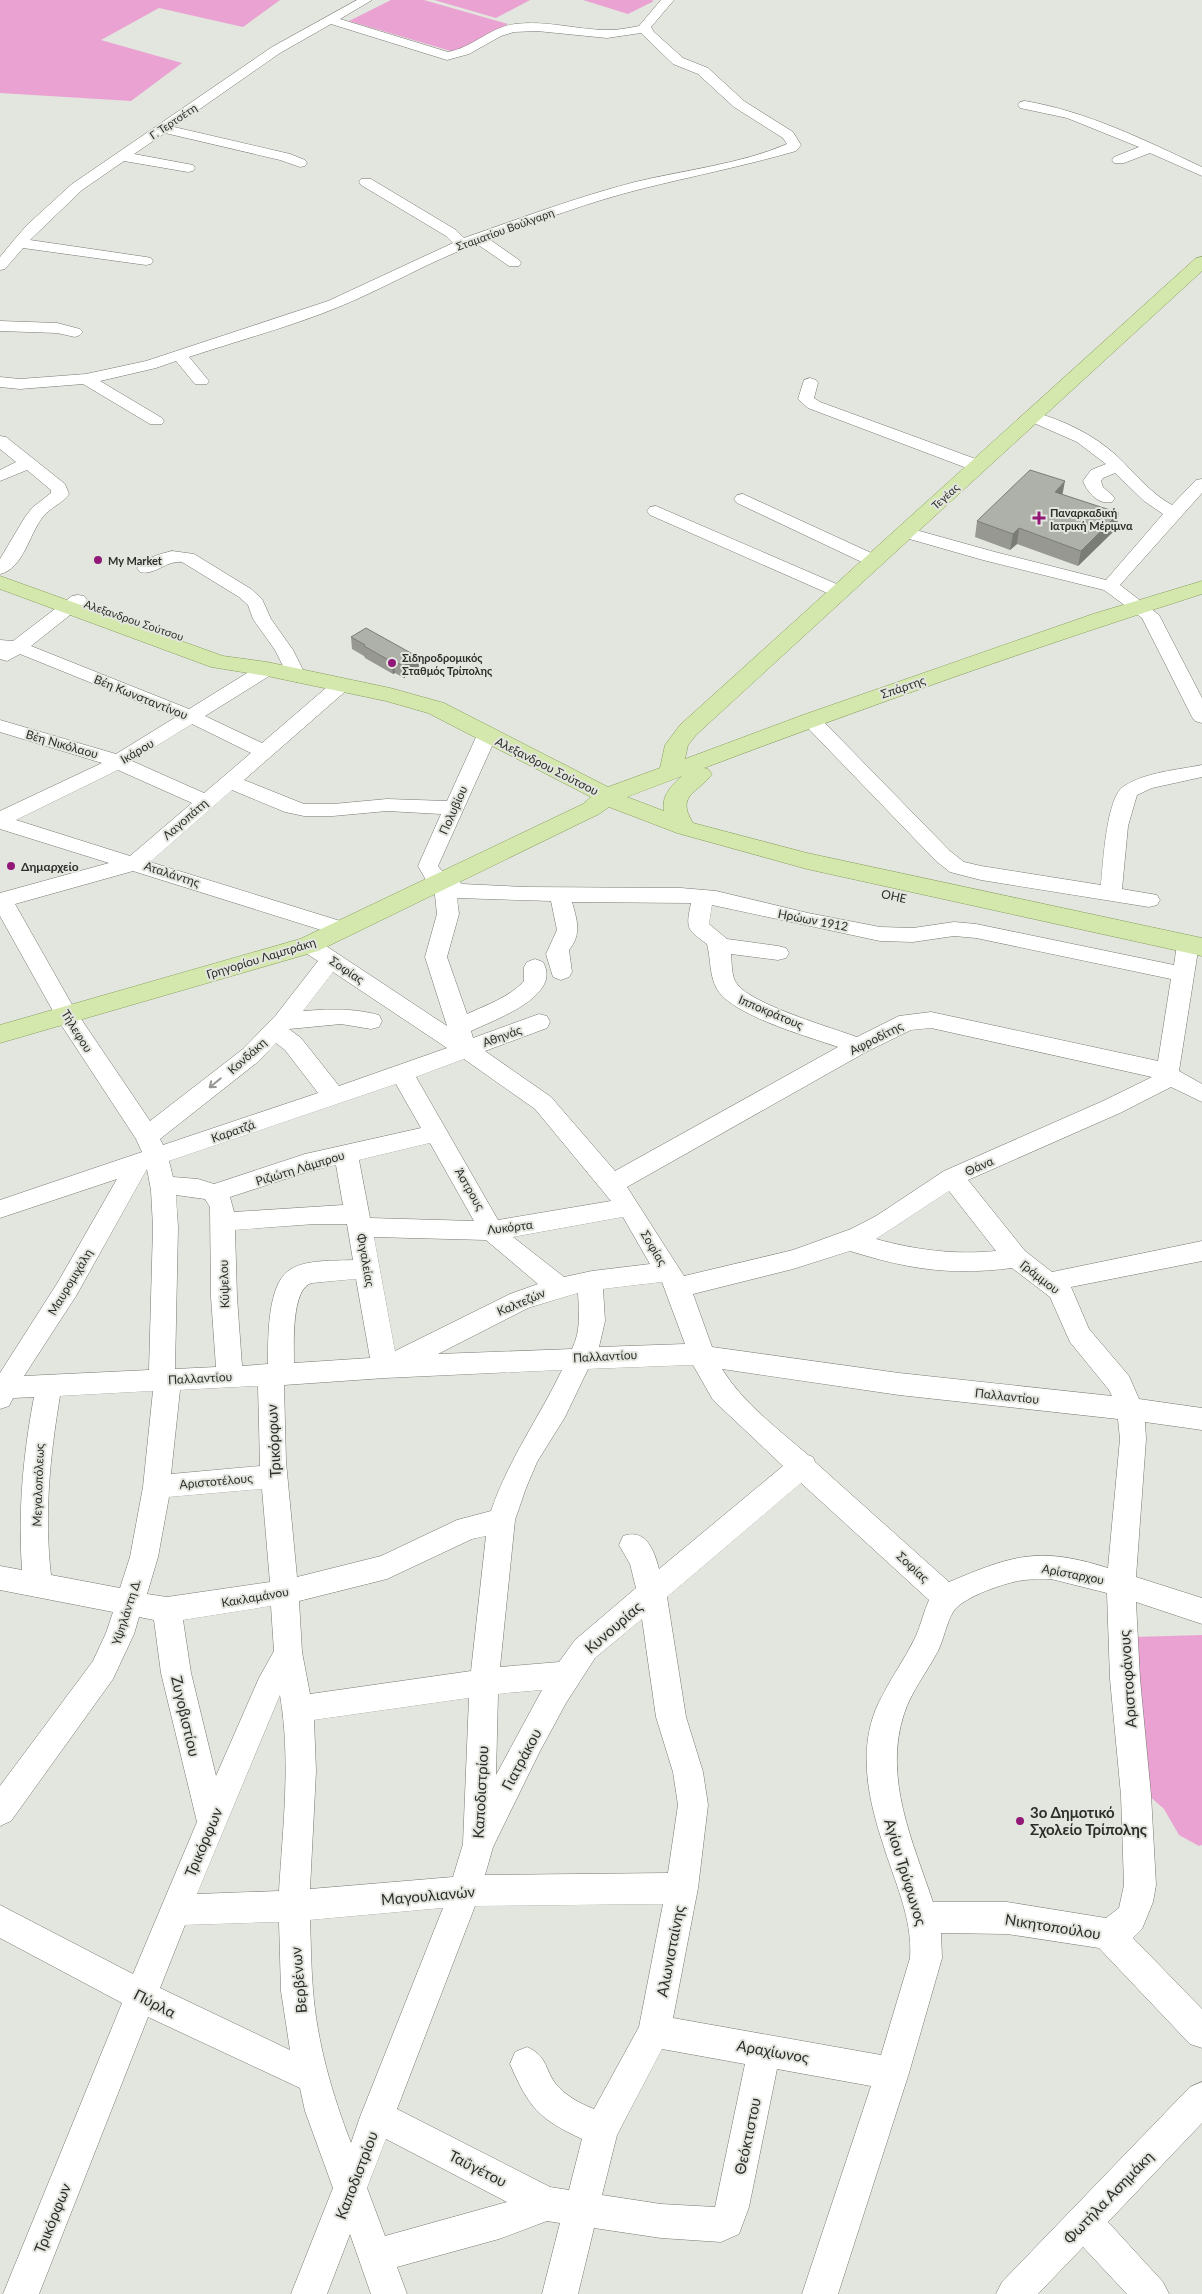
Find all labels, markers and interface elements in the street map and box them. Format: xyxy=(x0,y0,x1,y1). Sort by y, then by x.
street label: Γ. Τερτσέτη xyxy=(147,100,199,142)
street label: Σταματίου Βούλγαρη xyxy=(454,205,556,253)
street label: Τεγέας xyxy=(929,480,961,512)
place label: Παναρκαδική Ιατρική Μέριμνα xyxy=(1050,506,1133,532)
marker: Παναρκαδική Ιατρική Μέριμνα xyxy=(1032,511,1046,525)
marker: My Market xyxy=(92,554,104,566)
place label: My Market xyxy=(108,554,163,567)
street label: Αλεξανδρου Σούτσου xyxy=(83,597,185,643)
place label: Σιδηροδρομικός Σταθμός Τρίπολης xyxy=(402,651,493,677)
marker: Σιδηροδρομικός Σταθμός Τρίπολης xyxy=(386,657,398,669)
street label: Βέη Κωνσταντίνου xyxy=(92,671,190,723)
street label: Σπάρτης xyxy=(879,672,928,702)
street label: Βέη Νικόλαου xyxy=(24,727,100,761)
street label: Αλεξανδρου Σούτσου xyxy=(493,733,601,799)
street label: Ικάρου xyxy=(118,735,156,767)
street label: Πολυβίου xyxy=(436,783,470,837)
street label: Λαγοπάτη xyxy=(159,795,211,843)
street label: Αταλάντης xyxy=(142,858,202,890)
place label: Δημαρχείο xyxy=(21,859,79,874)
marker: Δημαρχείο xyxy=(5,860,17,872)
street label: ΟΗΕ xyxy=(880,886,908,906)
street label: Ηρώων 1912 xyxy=(777,906,849,934)
street label: Γρηγορίου Λαμπράκη xyxy=(204,934,318,982)
street label: Σοφίας xyxy=(327,953,367,987)
street label: Ιπποκράτους xyxy=(736,992,806,1033)
street label: Τήλεφου xyxy=(58,1007,96,1055)
street label: Αφροδίτης xyxy=(847,1018,906,1058)
street label: Αθηνάς xyxy=(480,1022,524,1050)
street label: Κονδάκη xyxy=(225,1035,269,1077)
one-way arrow xyxy=(209,1078,222,1089)
street label: Καρατζά xyxy=(209,1116,258,1145)
street label: Ριζιώτη Λάμπρου xyxy=(254,1147,346,1189)
street label: Θάνα xyxy=(962,1153,996,1179)
street label: Άστρους xyxy=(452,1165,488,1213)
street label: Λυκόρτα xyxy=(486,1217,535,1237)
street label: Σοφίας xyxy=(638,1228,671,1269)
street label: Φιγαλείας xyxy=(354,1232,378,1288)
street label: Μαυρομιχάλη xyxy=(44,1246,96,1318)
street label: Γράμμου xyxy=(1017,1257,1063,1297)
street label: Κύψελου xyxy=(216,1259,232,1309)
street label: Καλτεζών xyxy=(495,1285,547,1319)
street label: Παλλαντίου xyxy=(573,1347,637,1365)
street label: Παλλαντίου xyxy=(168,1369,232,1387)
street label: Παλλαντίου xyxy=(974,1385,1040,1407)
street label: Τρικόρφων xyxy=(262,1403,284,1478)
street label: Μεγαλοπόλεως xyxy=(29,1443,47,1527)
street label: Αριστοτέλους xyxy=(179,1470,254,1492)
street label: Σοφίας xyxy=(894,1548,932,1586)
street label: Αρίσταρχου xyxy=(1041,1561,1105,1587)
street label: Υψηλάντη Δ. xyxy=(108,1577,144,1647)
street label: Κακλαμάνου xyxy=(220,1584,290,1610)
street label: Κυνουρίας xyxy=(581,1597,645,1657)
street label: Αριστοφάνους xyxy=(1115,1629,1139,1728)
street label: Ζυγοβιστίου xyxy=(168,1674,204,1758)
street label: Γιατράκου xyxy=(497,1725,545,1793)
street label: Καποδιστρίου xyxy=(469,1745,491,1839)
place label: 3ο Δημοτικό Σχολείο Τρίπολης xyxy=(1030,1803,1147,1838)
street label: Τρικόρφων xyxy=(180,1804,226,1879)
marker: 3ο Δημοτικό Σχολείο Τρίπολης xyxy=(1014,1815,1026,1827)
street label: Αγίου Τρύφωνος xyxy=(881,1816,931,1928)
street label: Μαγουλιανών xyxy=(380,1882,476,1908)
street label: Αλωνισταίνης xyxy=(652,1904,688,1998)
street label: Νικητοπούλου xyxy=(1004,1910,1102,1942)
street label: Βερβένων xyxy=(286,1946,310,2014)
street label: Πύρλα xyxy=(131,1985,179,2021)
street label: Αραχίωνος xyxy=(736,2036,811,2066)
street label: Θεόκτιστου xyxy=(730,2096,764,2176)
street label: Καποδιστρίου xyxy=(331,2128,381,2222)
street label: Ταΰγέτου xyxy=(446,2146,510,2190)
street label: Φωτήλα Ασημάκη xyxy=(1059,2147,1157,2247)
street label: Τρικόρφων xyxy=(30,2180,74,2256)

